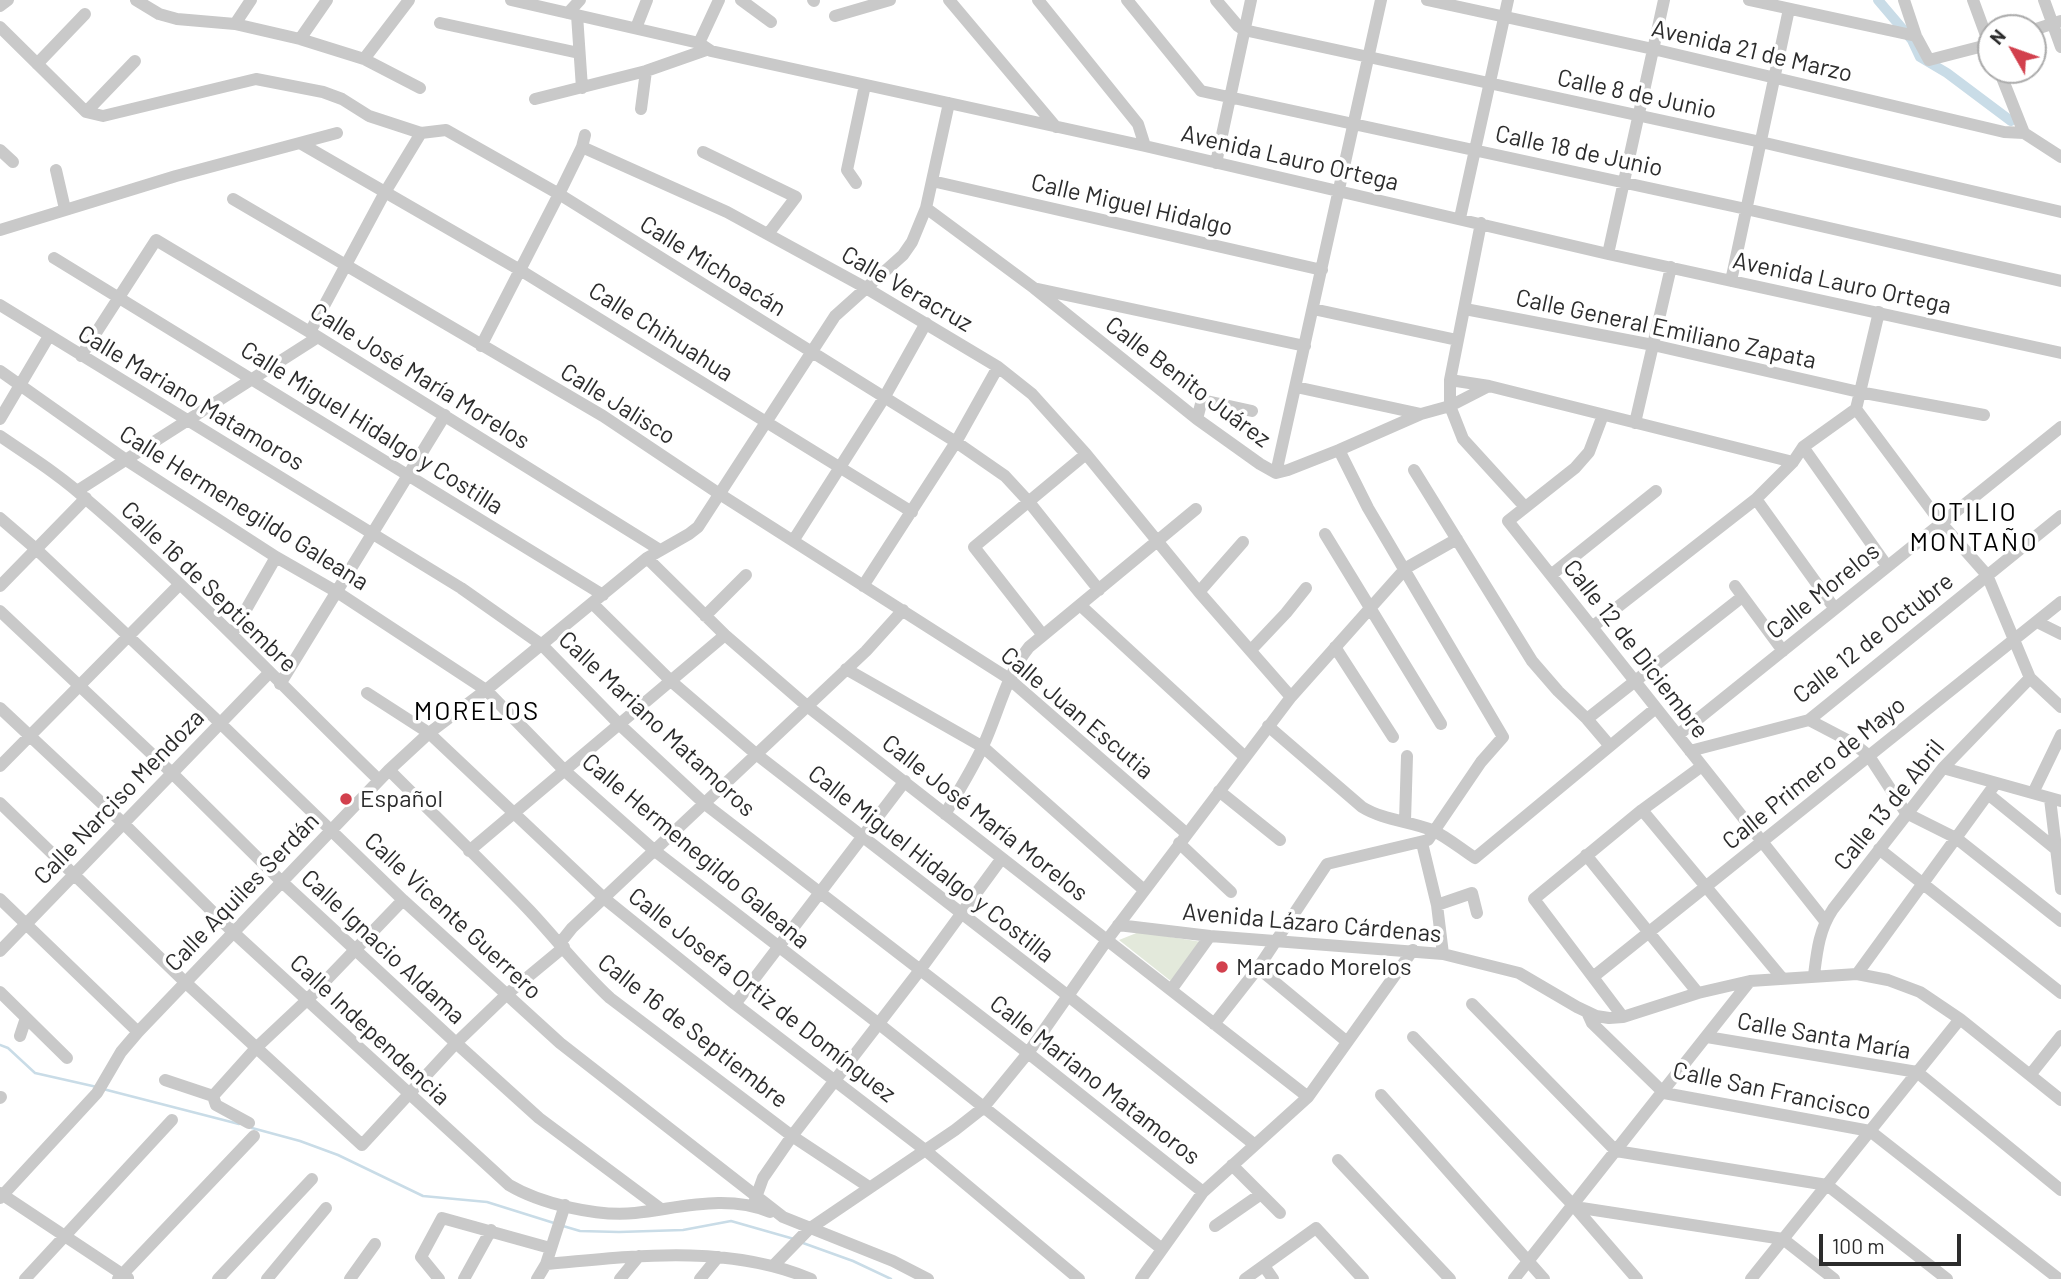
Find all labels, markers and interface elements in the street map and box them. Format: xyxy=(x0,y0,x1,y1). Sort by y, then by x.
street label: Avenida 21 de Marzo xyxy=(1649,14,1855,88)
north arrow xyxy=(1977,14,2047,84)
text: N xyxy=(1984,24,2010,49)
street label: Calle 8 de Junio xyxy=(1555,63,1719,125)
street label: Avenida Lauro Ortega xyxy=(1178,119,1402,197)
street label: Calle 18 de Junio xyxy=(1493,119,1665,183)
street label: Calle Miguel Hidalgo xyxy=(1028,168,1236,242)
street label: Calle Michoacán xyxy=(635,210,791,322)
street label: Calle Veracruz xyxy=(836,240,978,338)
street label: Avenida Lauro Ortega xyxy=(1730,246,1954,320)
street label: Calle Chihuahua xyxy=(583,276,739,388)
street label: Calle General Emiliano Zapata xyxy=(1513,283,1819,375)
street label: Calle José María Morelos xyxy=(305,297,535,455)
street label: Calle Benito Juárez xyxy=(1100,310,1276,454)
street label: Calle Mariano Matamoros xyxy=(73,319,309,477)
street label: Calle Miguel Hidalgo y Costilla xyxy=(235,335,509,521)
street label: Calle Jalisco xyxy=(555,357,681,451)
street label: Calle Hermenegildo Galeana xyxy=(114,419,374,597)
street label: Calle 16 de Septiembre xyxy=(115,496,303,678)
district label: OTILIO MONTAÑO xyxy=(1910,496,2038,558)
street label: Calle Morelos xyxy=(1761,537,1885,645)
street label: Calle 12 de Diciembre xyxy=(1557,554,1715,744)
street label: Calle 12 de Octubre xyxy=(1787,566,1959,710)
street label: Calle Mariano Matamoros xyxy=(553,625,761,823)
street label: Calle Juan Escutia xyxy=(995,641,1159,785)
street label: Calle Primero de Mayo xyxy=(1717,690,1911,856)
district label: MORELOS xyxy=(415,695,539,727)
street label: Calle Narciso Mendoza xyxy=(28,703,210,891)
street label: Calle José María Morelos xyxy=(876,729,1094,907)
street label: Calle 13 de Abril xyxy=(1828,734,1950,876)
street label: Calle Hermenegildo Galeana xyxy=(576,747,816,955)
street label: Calle Miguel Hidalgo y Costilla xyxy=(802,759,1060,969)
place label: Español xyxy=(360,785,443,813)
marker: Español xyxy=(338,791,354,807)
street label: Calle Aquiles Serdán xyxy=(159,807,325,977)
street label: Calle Vicente Guerrero xyxy=(358,826,548,1006)
street label: Calle Ignacio Aldama xyxy=(295,864,471,1030)
street label: Calle Josefa Ortiz de Domínguez xyxy=(622,882,902,1108)
street label: Avenida Lázaro Cárdenas xyxy=(1181,897,1443,949)
street label: Calle Independencia xyxy=(284,948,456,1112)
street label: Calle 16 de Septiembre xyxy=(592,948,794,1114)
place label: Marcado Morelos xyxy=(1236,953,1412,981)
marker: Marcado Morelos xyxy=(1214,959,1230,975)
street label: Calle Mariano Matamoros xyxy=(984,989,1206,1171)
street label: Calle Santa María xyxy=(1735,1007,1913,1065)
street label: Calle San Francisco xyxy=(1670,1056,1874,1126)
scale bar xyxy=(1823,1220,1965,1264)
text: 100 m xyxy=(1832,1233,1885,1258)

